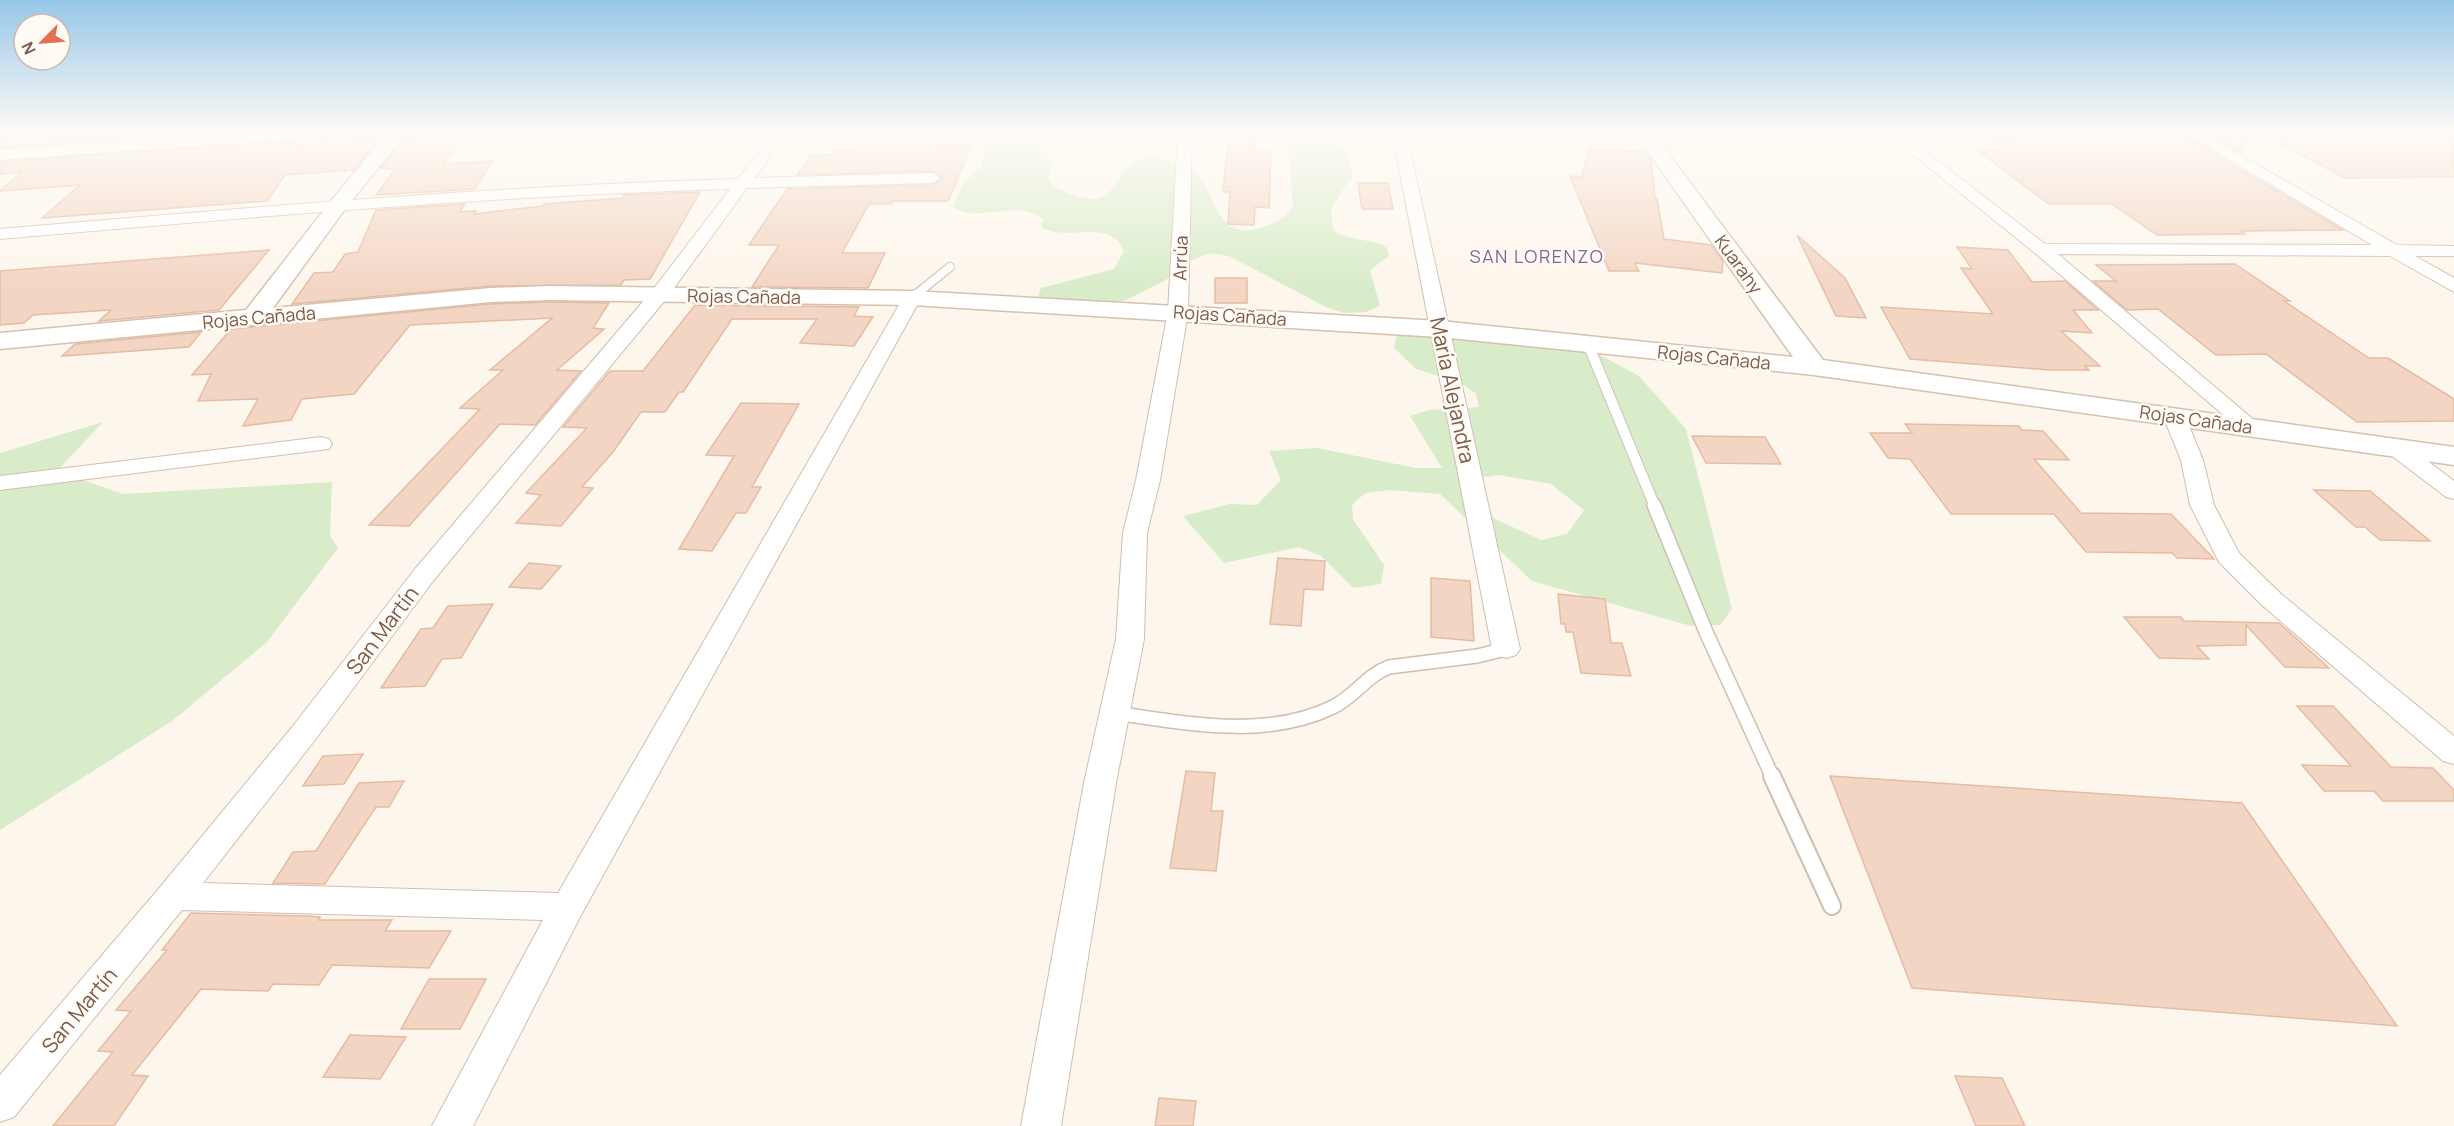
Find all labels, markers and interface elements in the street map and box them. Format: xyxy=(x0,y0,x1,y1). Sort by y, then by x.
north arrow xyxy=(12,12,72,72)
text: N xyxy=(16,38,41,58)
street label: Kuarahy xyxy=(1710,230,1769,299)
street label: Arrúa xyxy=(1167,235,1193,281)
district label: SAN LORENZO xyxy=(1470,244,1604,268)
street label: Rojas Cañada xyxy=(687,283,801,309)
street label: Rojas Cañada xyxy=(1172,299,1288,331)
street label: Rojas Cañada xyxy=(201,300,317,334)
street label: María Alejandra xyxy=(1424,314,1482,466)
street label: Rojas Cañada xyxy=(1656,339,1772,375)
street label: Rojas Cañada xyxy=(2138,399,2254,439)
street label: San Martín xyxy=(340,580,424,680)
street label: San Martín xyxy=(35,961,123,1059)

